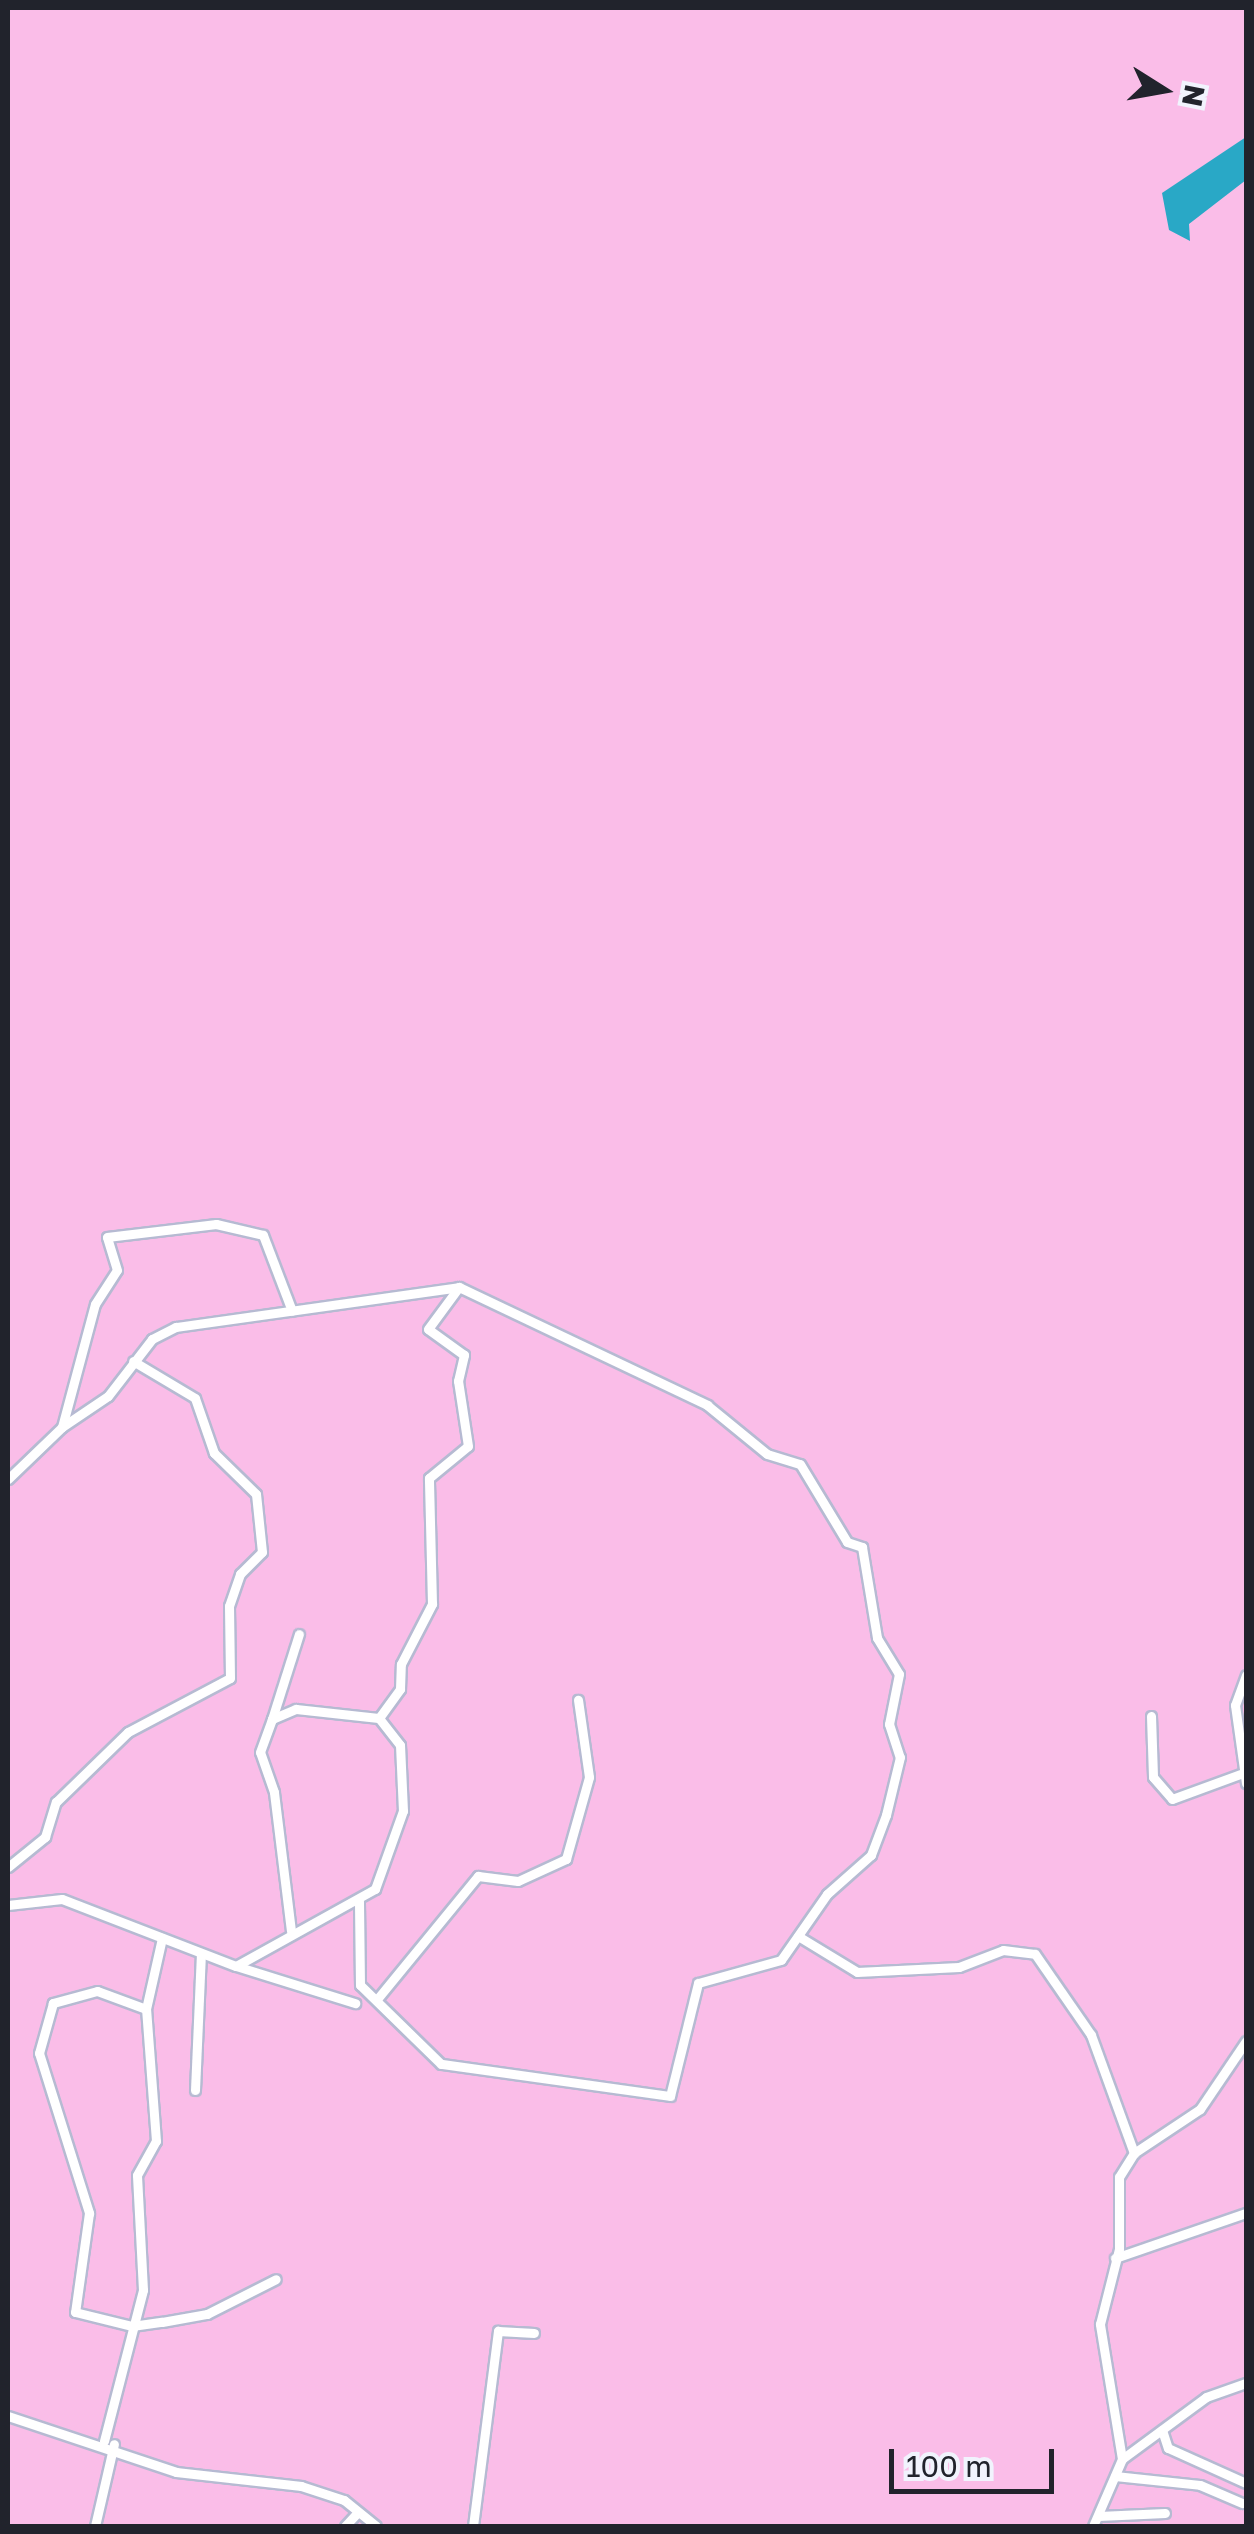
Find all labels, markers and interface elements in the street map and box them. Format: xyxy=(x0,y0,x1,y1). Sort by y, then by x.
north arrow xyxy=(1114,40,1214,140)
text: N xyxy=(1176,82,1212,109)
scale bar xyxy=(894,2429,1059,2491)
text: 100 m xyxy=(906,2448,992,2484)

